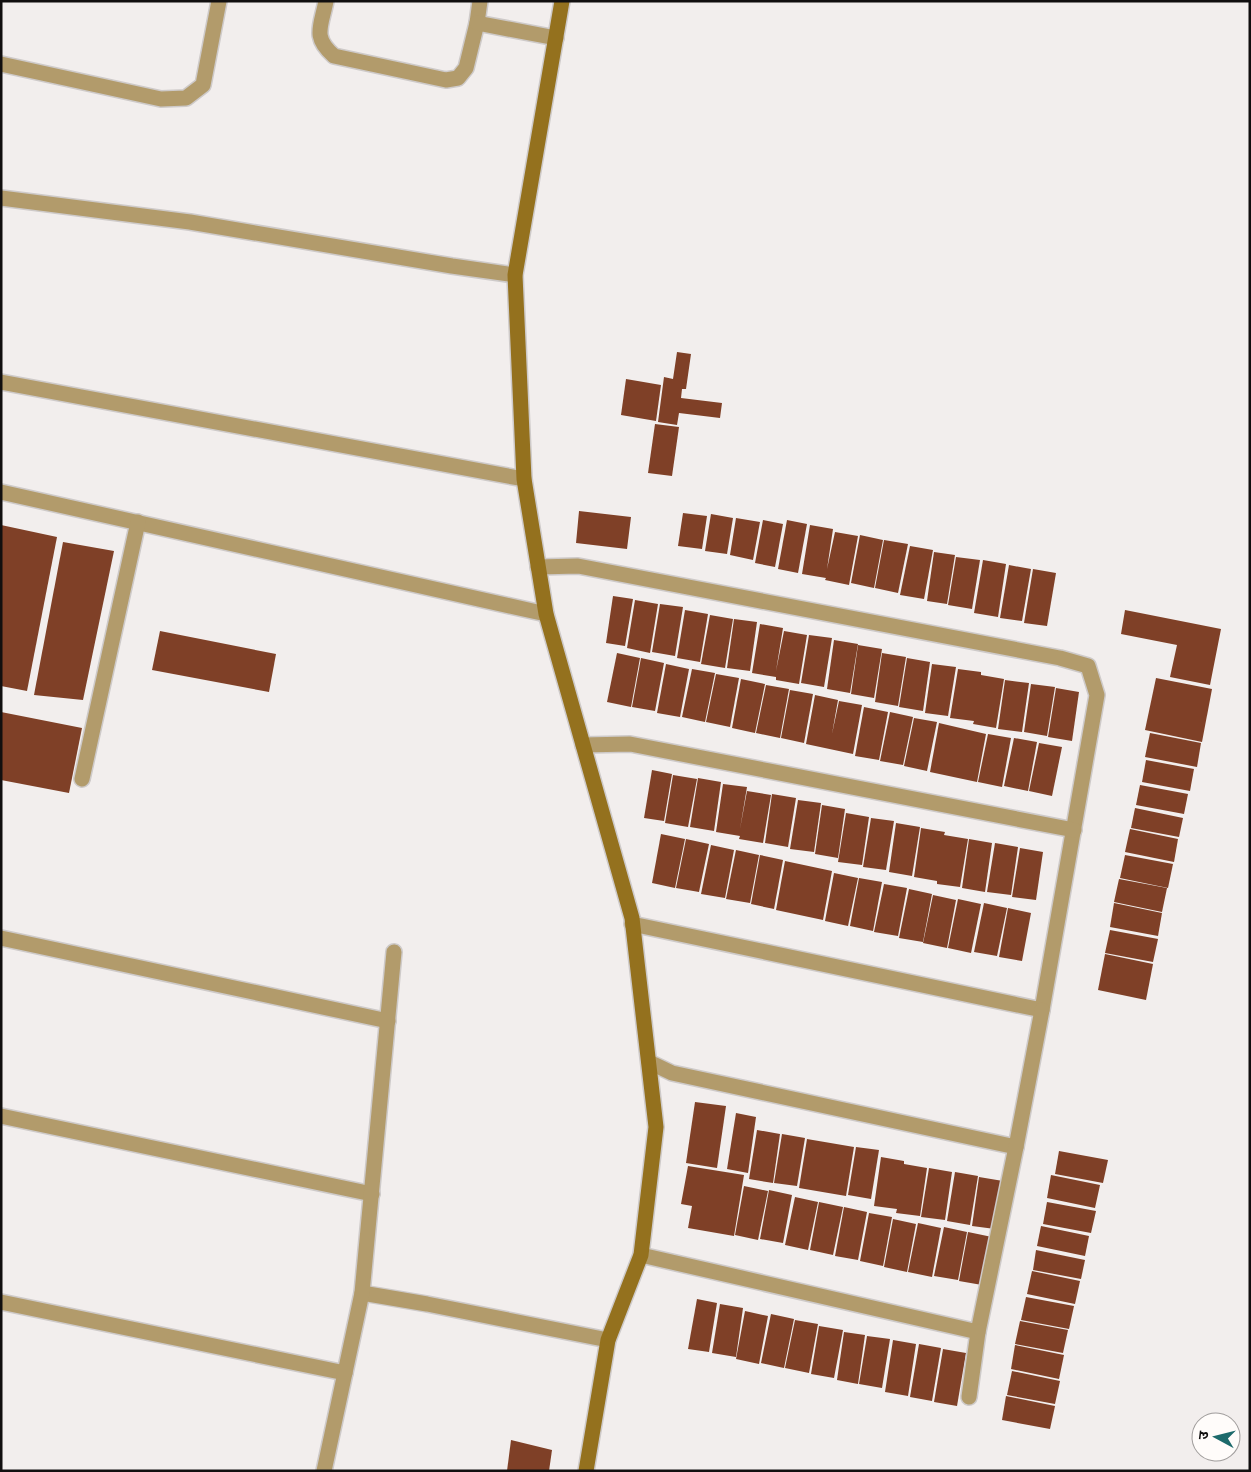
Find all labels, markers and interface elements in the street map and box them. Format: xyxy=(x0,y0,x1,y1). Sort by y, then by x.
north arrow xyxy=(1191,1412,1241,1462)
text: उ xyxy=(1195,1430,1212,1440)

